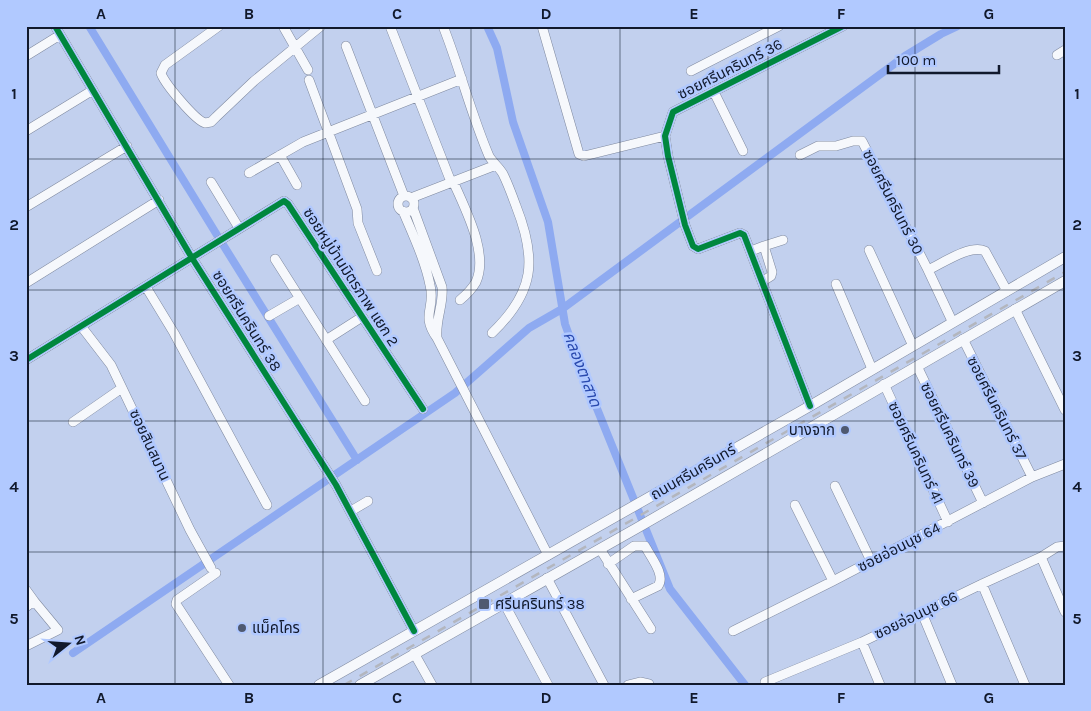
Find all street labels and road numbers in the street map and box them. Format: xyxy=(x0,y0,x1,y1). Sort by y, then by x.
street label: ซอยศรีนครินทร์ 36 xyxy=(675,35,785,103)
street label: ซอยศรีนครินทร์ 30 xyxy=(859,147,927,258)
street label: ซอยหมู่บ้านมิตรภาพ แยก 2 xyxy=(299,204,403,350)
street label: ซอยศรีนครินทร์ 38 xyxy=(209,267,285,375)
street label: ซอยศรีนครินทร์ 37 xyxy=(963,353,1031,463)
street label: ซอยศรีนครินทร์ 39 xyxy=(917,379,983,491)
street label: ซอยศรีนครินทร์ 41 xyxy=(884,399,948,507)
street label: ซอยสินสมาน xyxy=(126,406,174,484)
street label: ถนนศรีนครินทร์ xyxy=(647,440,739,504)
street label: ซอยอ่อนนุช 64 xyxy=(855,518,944,576)
street label: ซอยอ่อนนุช 66 xyxy=(871,587,961,643)

